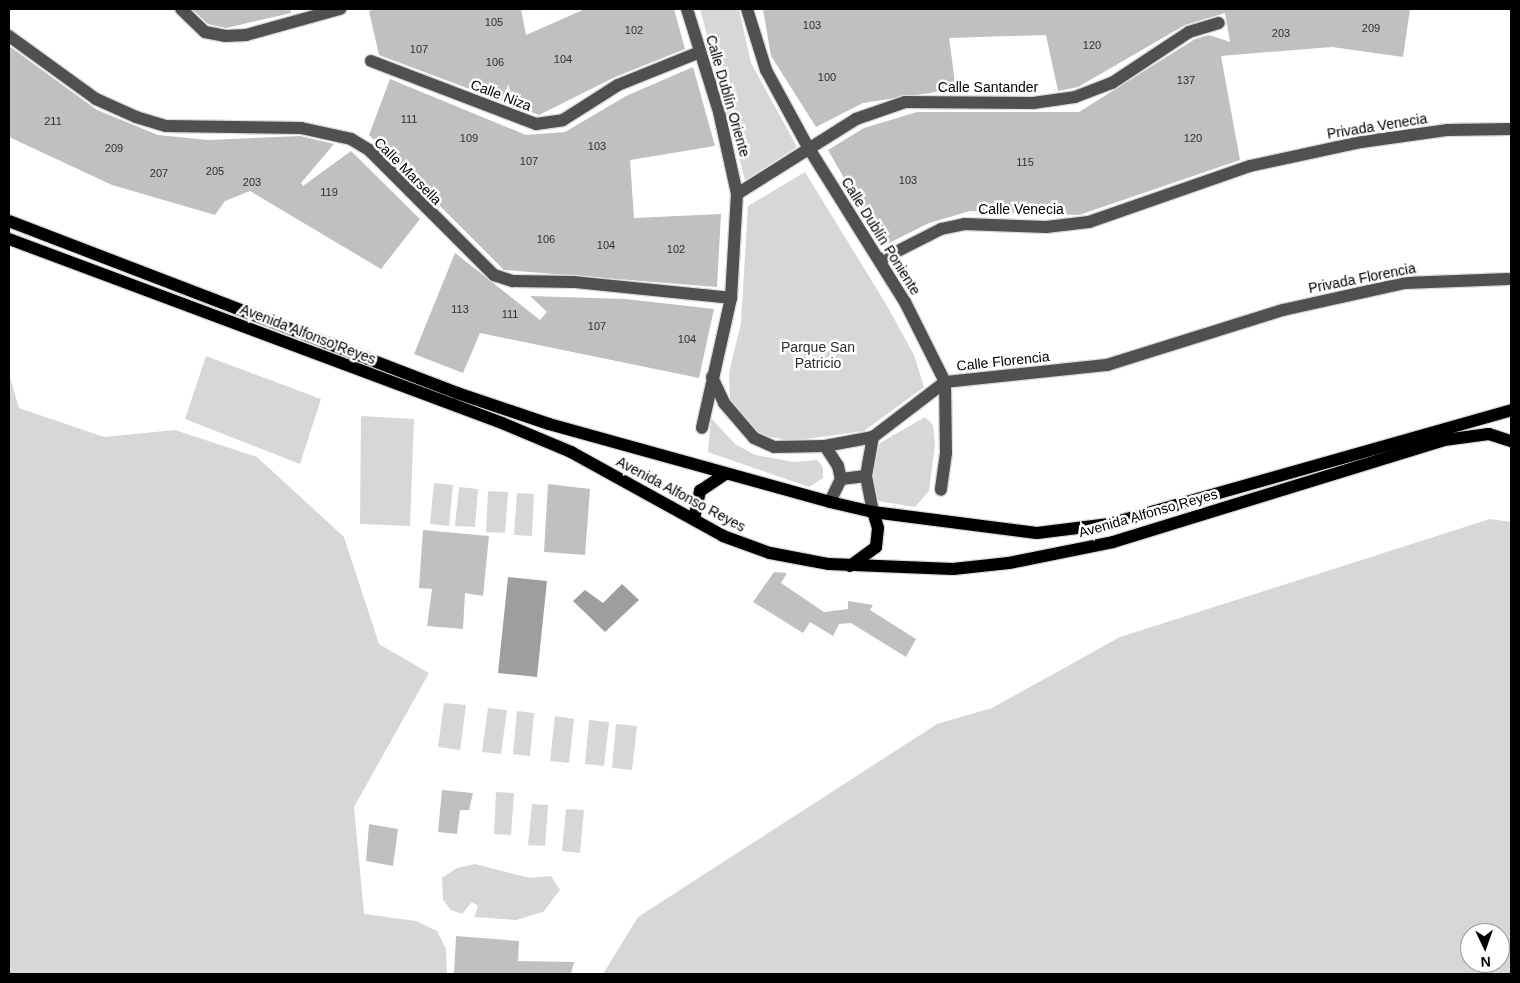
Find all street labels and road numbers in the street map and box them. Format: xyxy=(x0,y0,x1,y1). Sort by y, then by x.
street label: Calle Dublín Oriente xyxy=(703,33,753,159)
street label: Calle Niza xyxy=(468,76,534,114)
street label: Calle Santander xyxy=(938,79,1038,95)
street label: Privada Venecia xyxy=(1326,110,1428,142)
street label: Calle Marsella xyxy=(371,134,445,208)
street label: Calle Dublín Poniente xyxy=(838,174,924,298)
street label: Calle Venecia xyxy=(978,201,1064,217)
street label: Privada Florencia xyxy=(1307,259,1417,297)
street label: Avenida Alfonso Reyes xyxy=(238,300,378,368)
street label: Calle Florencia xyxy=(956,348,1050,374)
street label: Avenida Alfonso Reyes xyxy=(613,453,749,535)
street label: Avenida Alfonso Reyes xyxy=(1076,485,1220,541)

